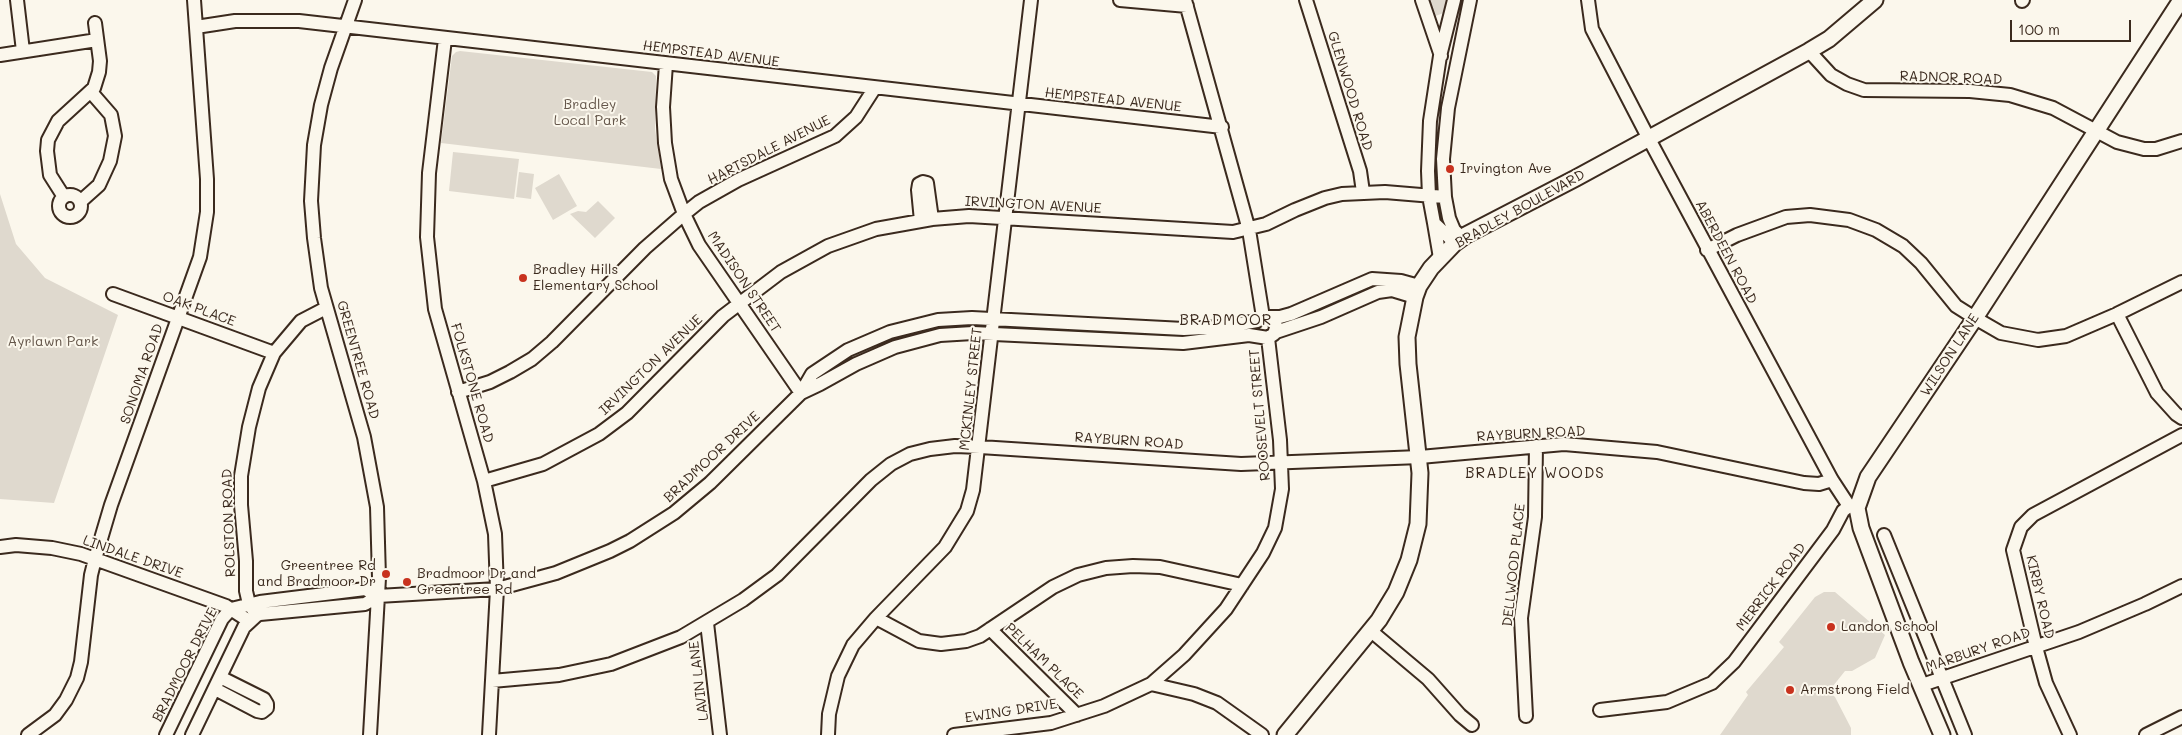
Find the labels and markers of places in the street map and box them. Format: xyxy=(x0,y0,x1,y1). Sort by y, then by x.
place label: Irvington Ave xyxy=(1460,161,1552,177)
marker: Irvington Ave xyxy=(1444,163,1456,175)
place label: Bradley Hills Elementary School xyxy=(533,262,659,294)
marker: Bradley Hills Elementary School xyxy=(517,272,529,284)
place label: Greentree Rd and Bradmoor Dr xyxy=(257,558,376,590)
place label: Bradmoor Dr and Greentree Rd xyxy=(417,566,536,598)
marker: Greentree Rd and Bradmoor Dr xyxy=(380,568,392,580)
marker: Bradmoor Dr and Greentree Rd xyxy=(401,576,413,588)
place label: Landon School xyxy=(1841,619,1938,635)
marker: Landon School xyxy=(1825,621,1837,633)
place label: Armstrong Field xyxy=(1800,682,1910,698)
marker: Armstrong Field xyxy=(1784,684,1796,696)

